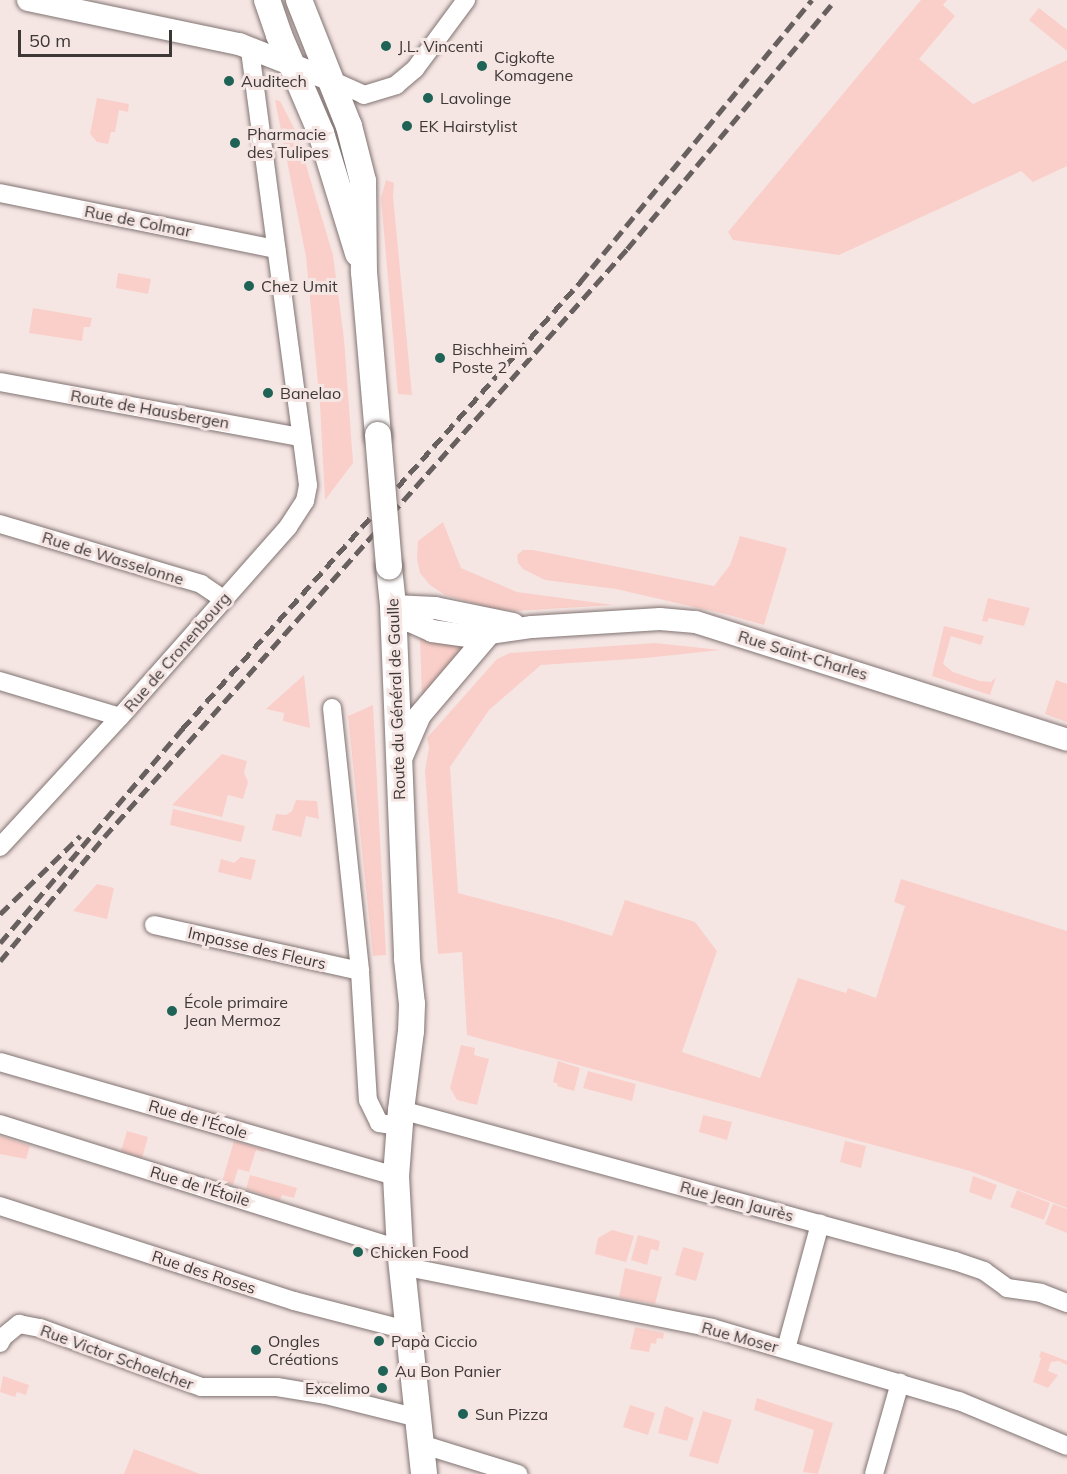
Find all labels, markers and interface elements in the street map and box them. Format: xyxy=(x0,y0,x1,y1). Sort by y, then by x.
scale bar xyxy=(21,18,176,56)
text: 50 m xyxy=(29,29,71,52)
place label: J.L. Vincenti xyxy=(398,36,483,56)
marker: J.L. Vincenti xyxy=(379,39,393,53)
place label: Cigkofte Komagene xyxy=(494,47,573,85)
marker: Cigkofte Komagene xyxy=(475,59,489,73)
place label: Auditech xyxy=(241,71,307,91)
marker: Auditech xyxy=(222,74,236,88)
place label: Lavolinge xyxy=(440,88,511,108)
marker: Lavolinge xyxy=(421,91,435,105)
place label: EK Hairstylist xyxy=(419,116,517,136)
marker: EK Hairstylist xyxy=(400,119,414,133)
place label: Pharmacie des Tulipes xyxy=(247,124,329,162)
marker: Pharmacie des Tulipes xyxy=(228,136,242,150)
street label: Rue de Colmar xyxy=(83,201,193,241)
place label: Chez Umit xyxy=(261,276,338,296)
marker: Chez Umit xyxy=(242,279,256,293)
place label: Bischheim Poste 2 xyxy=(452,339,528,377)
marker: Bischheim Poste 2 xyxy=(433,351,447,365)
place label: Banelao xyxy=(280,383,341,403)
street label: Route de Hausbergen xyxy=(69,386,231,432)
marker: Banelao xyxy=(261,386,275,400)
street label: Rue de Wasselonne xyxy=(40,527,186,589)
street label: Rue de Cronenbourg xyxy=(120,588,234,716)
street label: Route du Général de Gaulle xyxy=(383,598,409,800)
street label: Rue Saint-Charles xyxy=(736,626,870,684)
street label: Impasse des Fleurs xyxy=(186,923,328,973)
place label: École primaire Jean Mermoz xyxy=(184,992,288,1030)
marker: École primaire Jean Mermoz xyxy=(165,1004,179,1018)
street label: Rue de l'École xyxy=(146,1096,250,1142)
street label: Rue de l'Étoile xyxy=(148,1162,252,1210)
street label: Rue Jean Jaurès xyxy=(678,1177,796,1225)
place label: Chicken Food xyxy=(370,1242,469,1262)
marker: Chicken Food xyxy=(351,1245,365,1259)
street label: Rue des Roses xyxy=(150,1246,258,1298)
street label: Rue Moser xyxy=(700,1318,780,1356)
street label: Rue Victor Schoelcher xyxy=(38,1320,196,1394)
place label: Ongles Créations xyxy=(268,1331,339,1369)
place label: Papà Ciccio xyxy=(391,1331,477,1351)
marker: Papà Ciccio xyxy=(372,1334,386,1348)
marker: Ongles Créations xyxy=(249,1343,263,1357)
place label: Au Bon Panier xyxy=(395,1361,501,1381)
marker: Au Bon Panier xyxy=(376,1364,390,1378)
place label: Excelimo xyxy=(305,1378,370,1398)
marker: Excelimo xyxy=(375,1381,389,1395)
place label: Sun Pizza xyxy=(475,1404,548,1424)
marker: Sun Pizza xyxy=(456,1407,470,1421)

